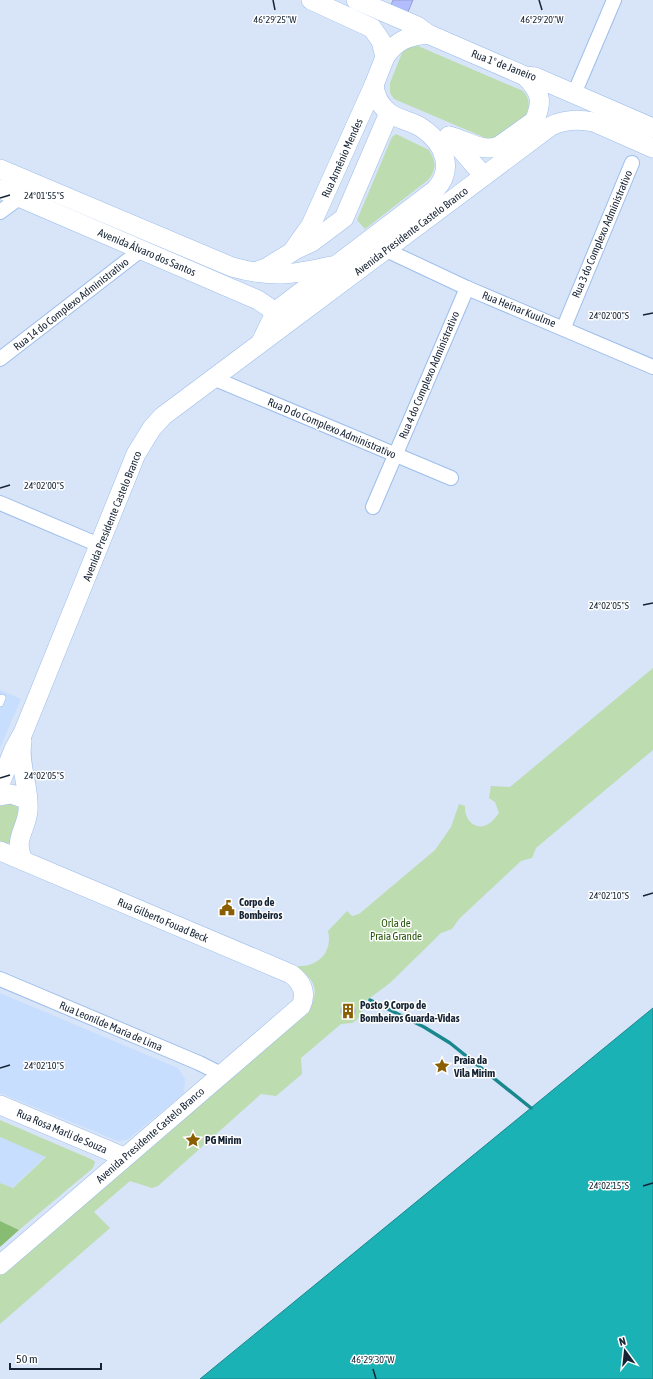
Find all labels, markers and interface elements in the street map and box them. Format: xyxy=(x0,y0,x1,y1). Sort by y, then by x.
text: 46°29'25"W xyxy=(253,14,297,25)
text: 46°29'20"W xyxy=(520,14,564,25)
street label: Rua 1º de Janeiro xyxy=(470,47,538,83)
street label: Rua Armênio Mendes xyxy=(319,116,365,199)
street label: Rua 3 do Complexo Administrativo xyxy=(570,168,634,300)
street label: Avenida Presidente Castelo Branco xyxy=(352,184,470,278)
text: 24°01'55"S xyxy=(24,190,64,201)
street label: Avenida Álvaro dos Santos xyxy=(96,226,198,278)
street label: Rua 14 do Complexo Administrativo xyxy=(11,255,131,353)
street label: Rua Heinar Kuulme xyxy=(480,289,558,329)
street label: Rua 4 do Complexo Administrativo xyxy=(397,309,461,441)
text: 24°02'00"S xyxy=(589,310,629,321)
street label: Rua D do Complexo Administrativo xyxy=(266,395,398,461)
street label: Avenida Presidente Castelo Branco xyxy=(80,449,144,583)
text: 24°02'00"S xyxy=(24,480,64,491)
text: 24°02'05"S xyxy=(589,600,629,611)
text: 24°02'05"S xyxy=(24,770,64,781)
text: 24°02'10"S xyxy=(589,890,629,901)
street label: Rua Gilberto Fouad Beck xyxy=(116,895,210,945)
place label: Corpo de Bombeiros xyxy=(239,896,282,921)
public building icon: Corpo de Bombeiros xyxy=(218,899,236,917)
park label: Orla de Praia Grande xyxy=(370,917,422,942)
street label: Rua Leonilde Maria de Lima xyxy=(58,999,164,1053)
place label: Posto 9 Corpo de Bombeiros Guarda-Vidas xyxy=(360,999,460,1024)
building icon: Posto 9 Corpo de Bombeiros Guarda-Vidas xyxy=(339,1002,357,1020)
place label: Praia da Vila Mirim xyxy=(453,1054,495,1079)
place icon: Praia da Vila Mirim xyxy=(433,1057,451,1075)
text: 24°02'10"S xyxy=(24,1060,64,1071)
street label: Avenida Presidente Castelo Branco xyxy=(94,1085,206,1185)
street label: Rua Rosa Marli de Souza xyxy=(15,1106,109,1156)
place icon: PG Mirim xyxy=(184,1131,202,1149)
place label: PG Mirim xyxy=(205,1134,241,1146)
text: 24°02'15"S xyxy=(589,1180,629,1191)
north arrow xyxy=(605,1331,645,1371)
text: N xyxy=(618,1335,627,1348)
scale bar xyxy=(10,1345,101,1371)
text: 50 m xyxy=(16,1352,38,1366)
text: 46°29'30"W xyxy=(351,1354,395,1365)

